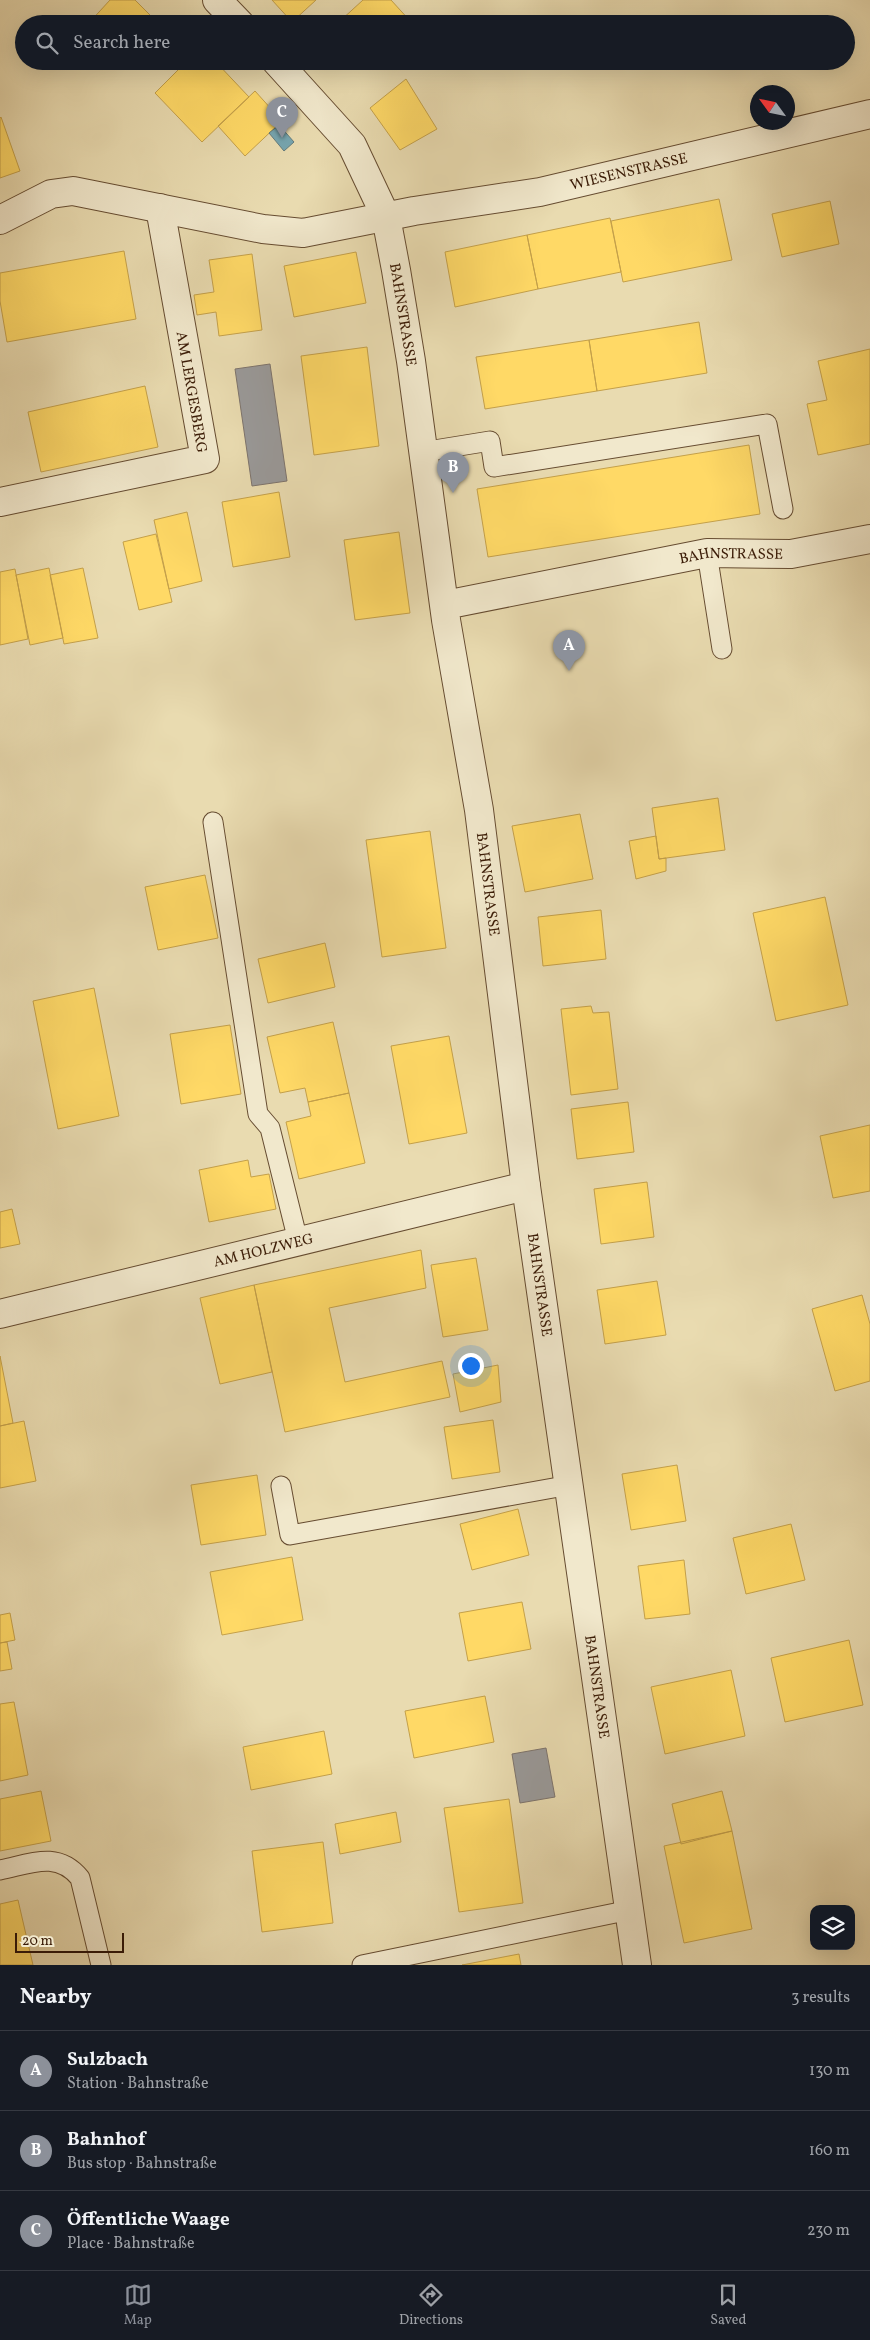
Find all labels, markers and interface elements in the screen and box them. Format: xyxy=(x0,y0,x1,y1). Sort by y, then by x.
search box xyxy=(15,15,855,70)
icon: search xyxy=(33,29,61,57)
text: Search here xyxy=(73,30,170,56)
north arrow xyxy=(750,85,795,130)
pin: C xyxy=(266,97,298,138)
street label: WIESENSTRASSE xyxy=(568,148,690,197)
street label: BAHNSTRASSE xyxy=(383,261,421,368)
street label: AM LERGESBERG xyxy=(169,330,212,455)
pin: B xyxy=(437,452,469,493)
street label: BAHNSTRASSE xyxy=(677,544,783,570)
pin: A xyxy=(553,630,585,671)
street label: BAHNSTRASSE xyxy=(470,831,504,937)
street label: AM HOLZWEG xyxy=(212,1229,316,1274)
street label: BAHNSTRASSE xyxy=(521,1232,556,1338)
your location xyxy=(458,1353,484,1379)
street label: BAHNSTRASSE xyxy=(578,1634,614,1740)
map controls xyxy=(810,1905,855,1950)
button: layers xyxy=(810,1905,855,1950)
scale bar xyxy=(15,1930,124,1953)
text: 20 m xyxy=(22,1932,53,1951)
text: Nearby xyxy=(20,1983,91,2012)
text: 3 results xyxy=(791,1987,850,2009)
text: Sulzbach xyxy=(67,2047,148,2073)
text: A xyxy=(30,2060,42,2082)
text: 130 m xyxy=(809,2060,850,2082)
text: Station · Bahnstraße xyxy=(67,2073,209,2095)
text: Bahnhof xyxy=(67,2127,145,2153)
text: B xyxy=(31,2140,41,2162)
text: 160 m xyxy=(809,2140,850,2162)
text: Bus stop · Bahnstraße xyxy=(67,2153,217,2175)
text: Öffentliche Waage xyxy=(67,2207,230,2233)
text: C xyxy=(31,2220,41,2242)
text: 230 m xyxy=(807,2220,850,2242)
text: Place · Bahnstraße xyxy=(67,2233,195,2255)
tab: Map xyxy=(124,2281,152,2330)
tab: Directions xyxy=(399,2281,463,2330)
tab: Saved xyxy=(710,2281,746,2330)

